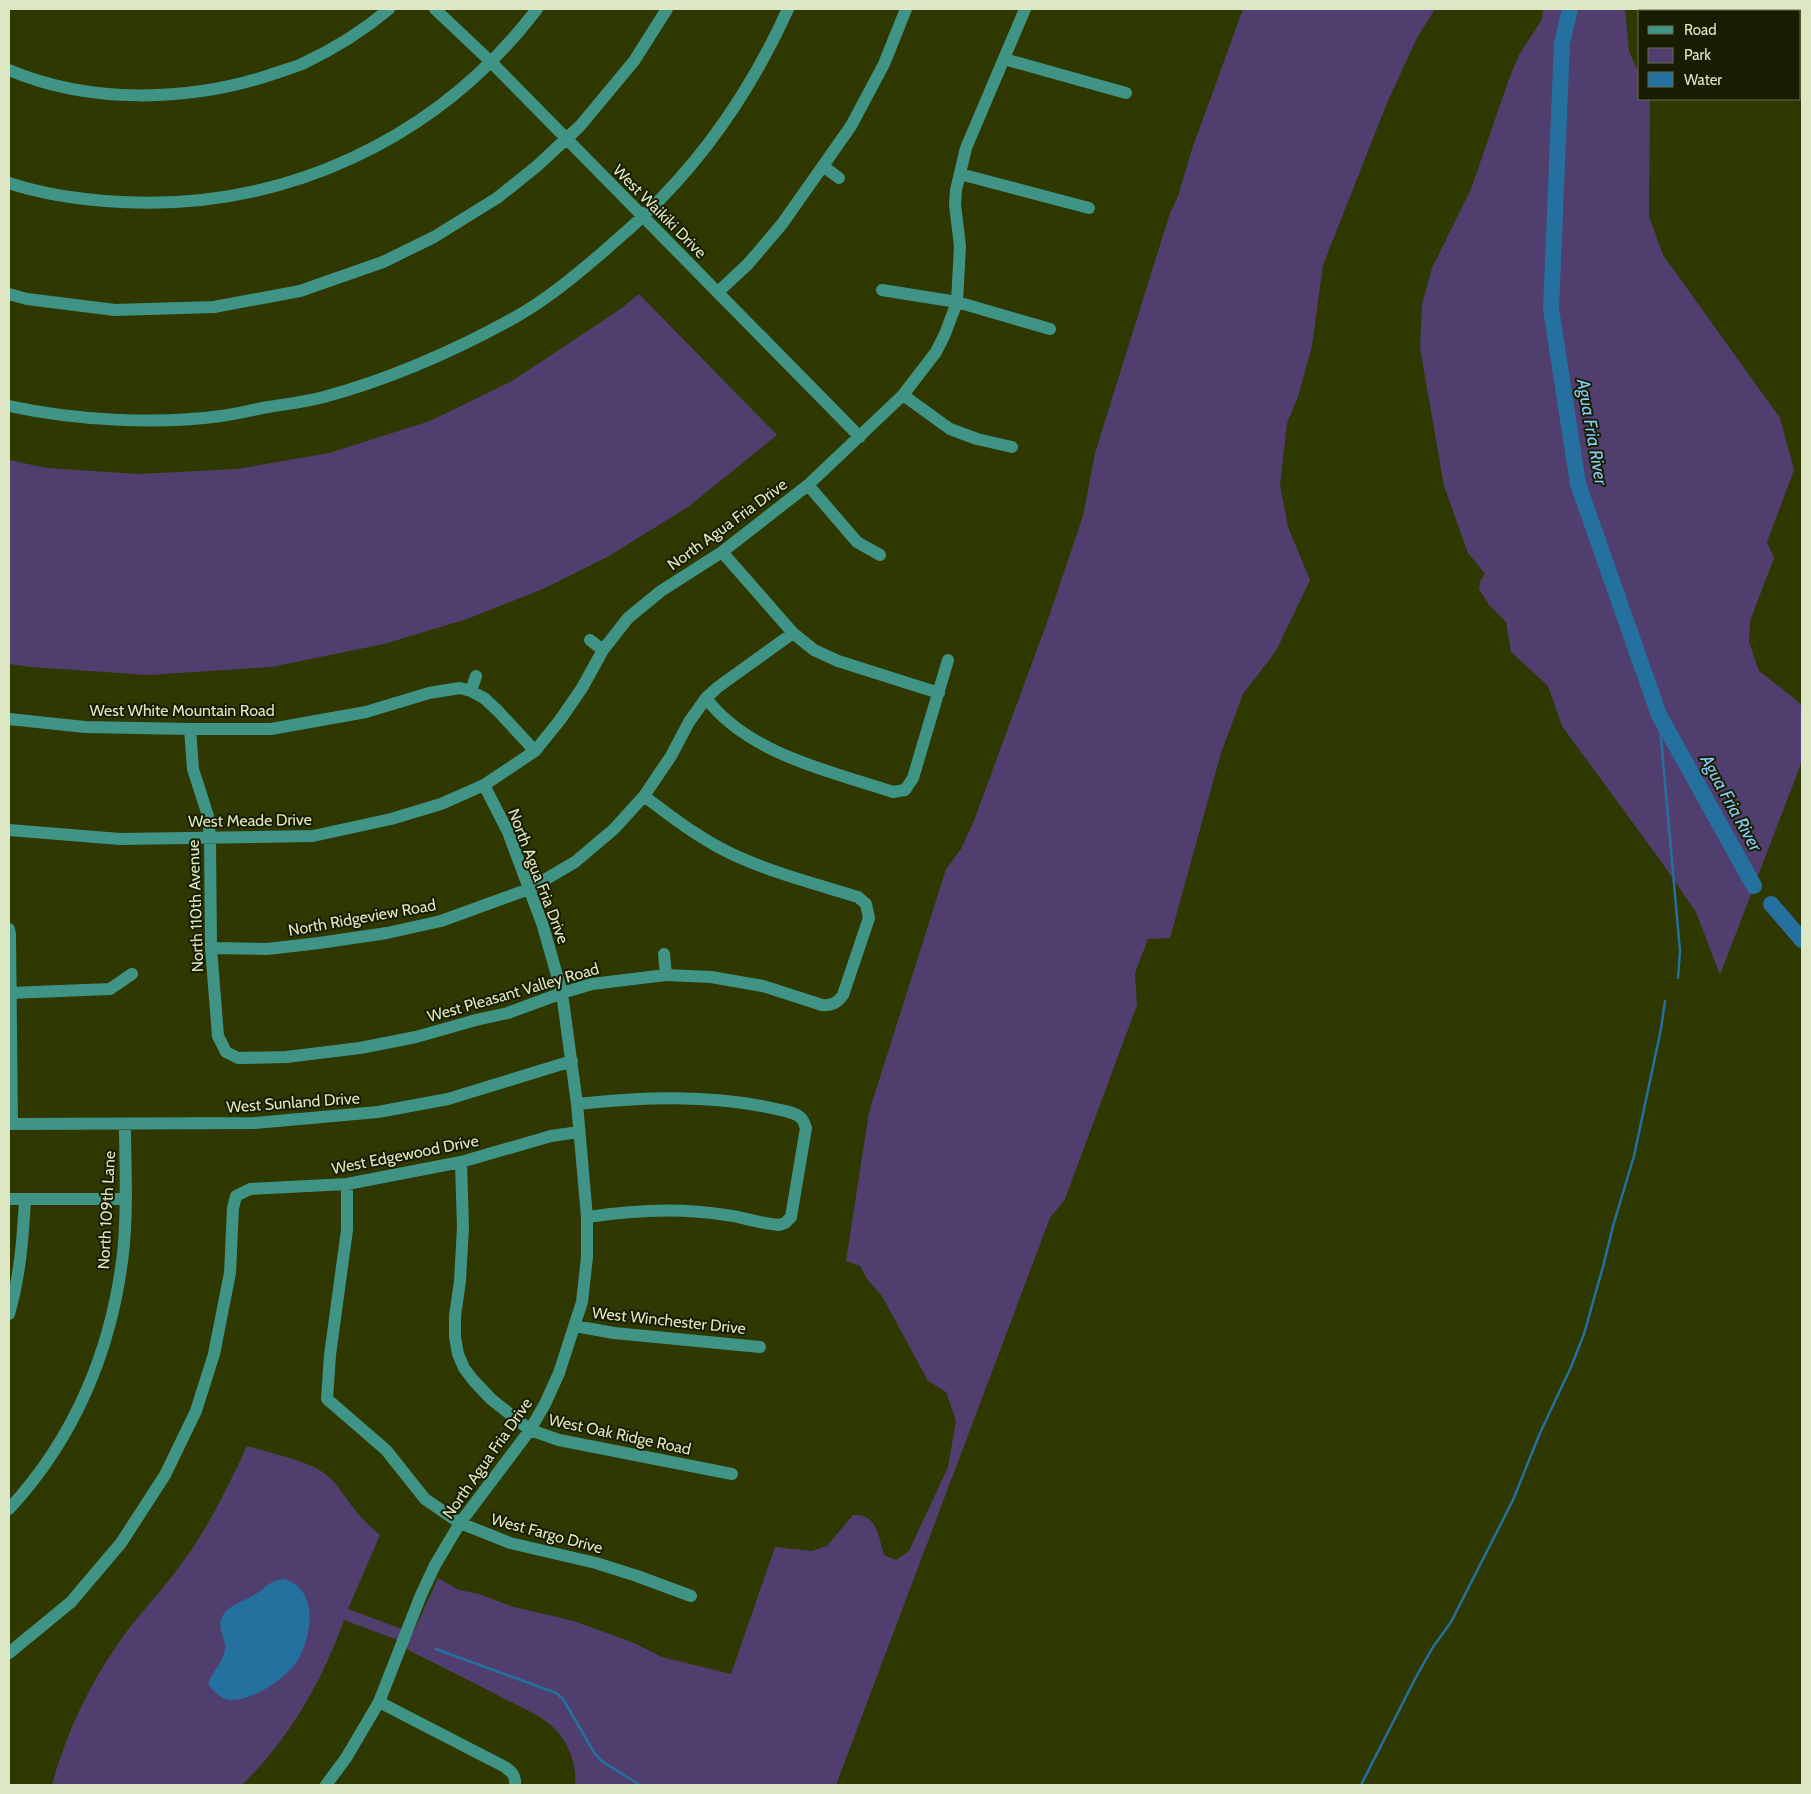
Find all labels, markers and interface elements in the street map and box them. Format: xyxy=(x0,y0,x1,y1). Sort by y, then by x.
legend xyxy=(1638,10,1801,100)
text: Road xyxy=(1684,21,1717,39)
text: Park xyxy=(1684,46,1711,64)
text: Water xyxy=(1684,71,1722,89)
street label: West Waikiki Drive xyxy=(609,161,710,262)
water label: Agua Fria River xyxy=(1572,376,1612,488)
street label: North Agua Fria Drive xyxy=(664,475,791,574)
street label: West White Mountain Road xyxy=(89,701,275,720)
water label: Agua Fria River xyxy=(1695,750,1767,857)
street label: North Agua Fria Drive xyxy=(504,806,573,946)
street label: West Meade Drive xyxy=(188,810,312,831)
street label: North 110th Avenue xyxy=(184,839,207,973)
street label: North Ridgeview Road xyxy=(287,895,438,940)
street label: West Pleasant Valley Road xyxy=(425,959,601,1026)
street label: West Sunland Drive xyxy=(226,1088,360,1117)
street label: West Edgewood Drive xyxy=(330,1131,480,1178)
street label: North 109th Lane xyxy=(94,1150,119,1270)
street label: West Winchester Drive xyxy=(591,1303,747,1338)
street label: North Agua Fria Drive xyxy=(439,1394,536,1522)
street label: West Oak Ridge Road xyxy=(547,1410,693,1459)
street label: West Fargo Drive xyxy=(489,1509,605,1557)

